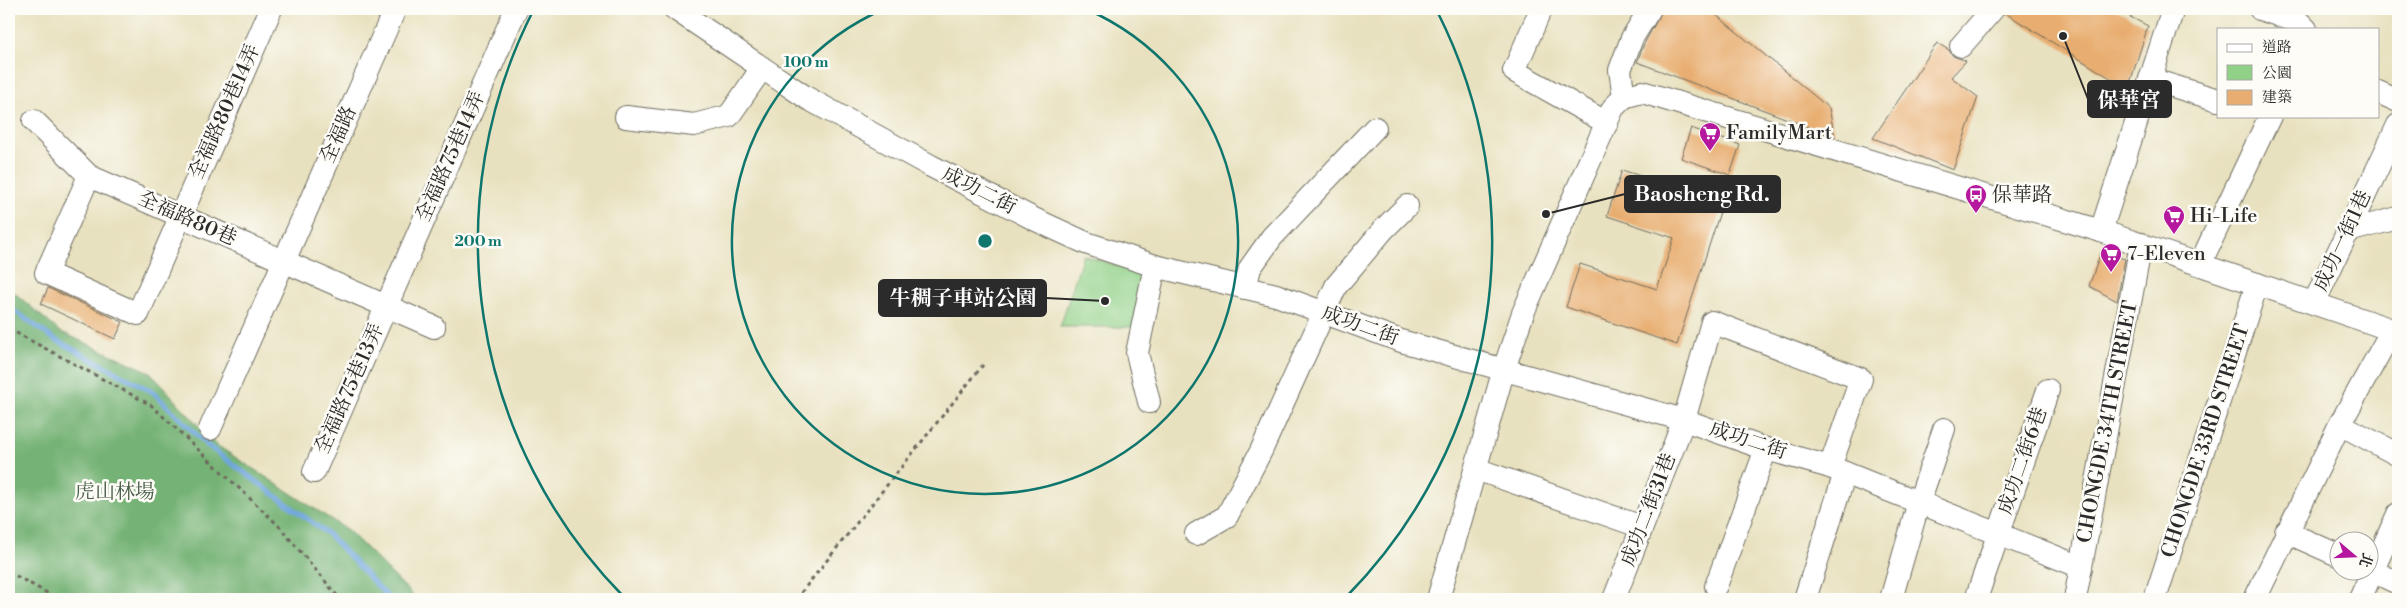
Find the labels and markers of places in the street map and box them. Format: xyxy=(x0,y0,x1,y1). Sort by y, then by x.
callout: 保華宮 xyxy=(2088,81,2171,117)
supermarket icon: FamilyMart xyxy=(1698,121,1722,152)
place label: FamilyMart xyxy=(1726,121,1832,146)
callout: Baosheng Rd. xyxy=(1625,176,1780,212)
bus stop icon: 保華路 xyxy=(1964,183,1988,214)
place label: 保華路 xyxy=(1992,183,2052,208)
supermarket icon: Hi-Life xyxy=(2162,204,2186,235)
place label: Hi-Life xyxy=(2190,204,2257,229)
centre of rings xyxy=(976,232,994,250)
supermarket icon: 7-Eleven xyxy=(2099,242,2123,273)
place label: 7-Eleven xyxy=(2127,242,2206,267)
callout: 牛稠子車站公園 xyxy=(879,280,1046,316)

